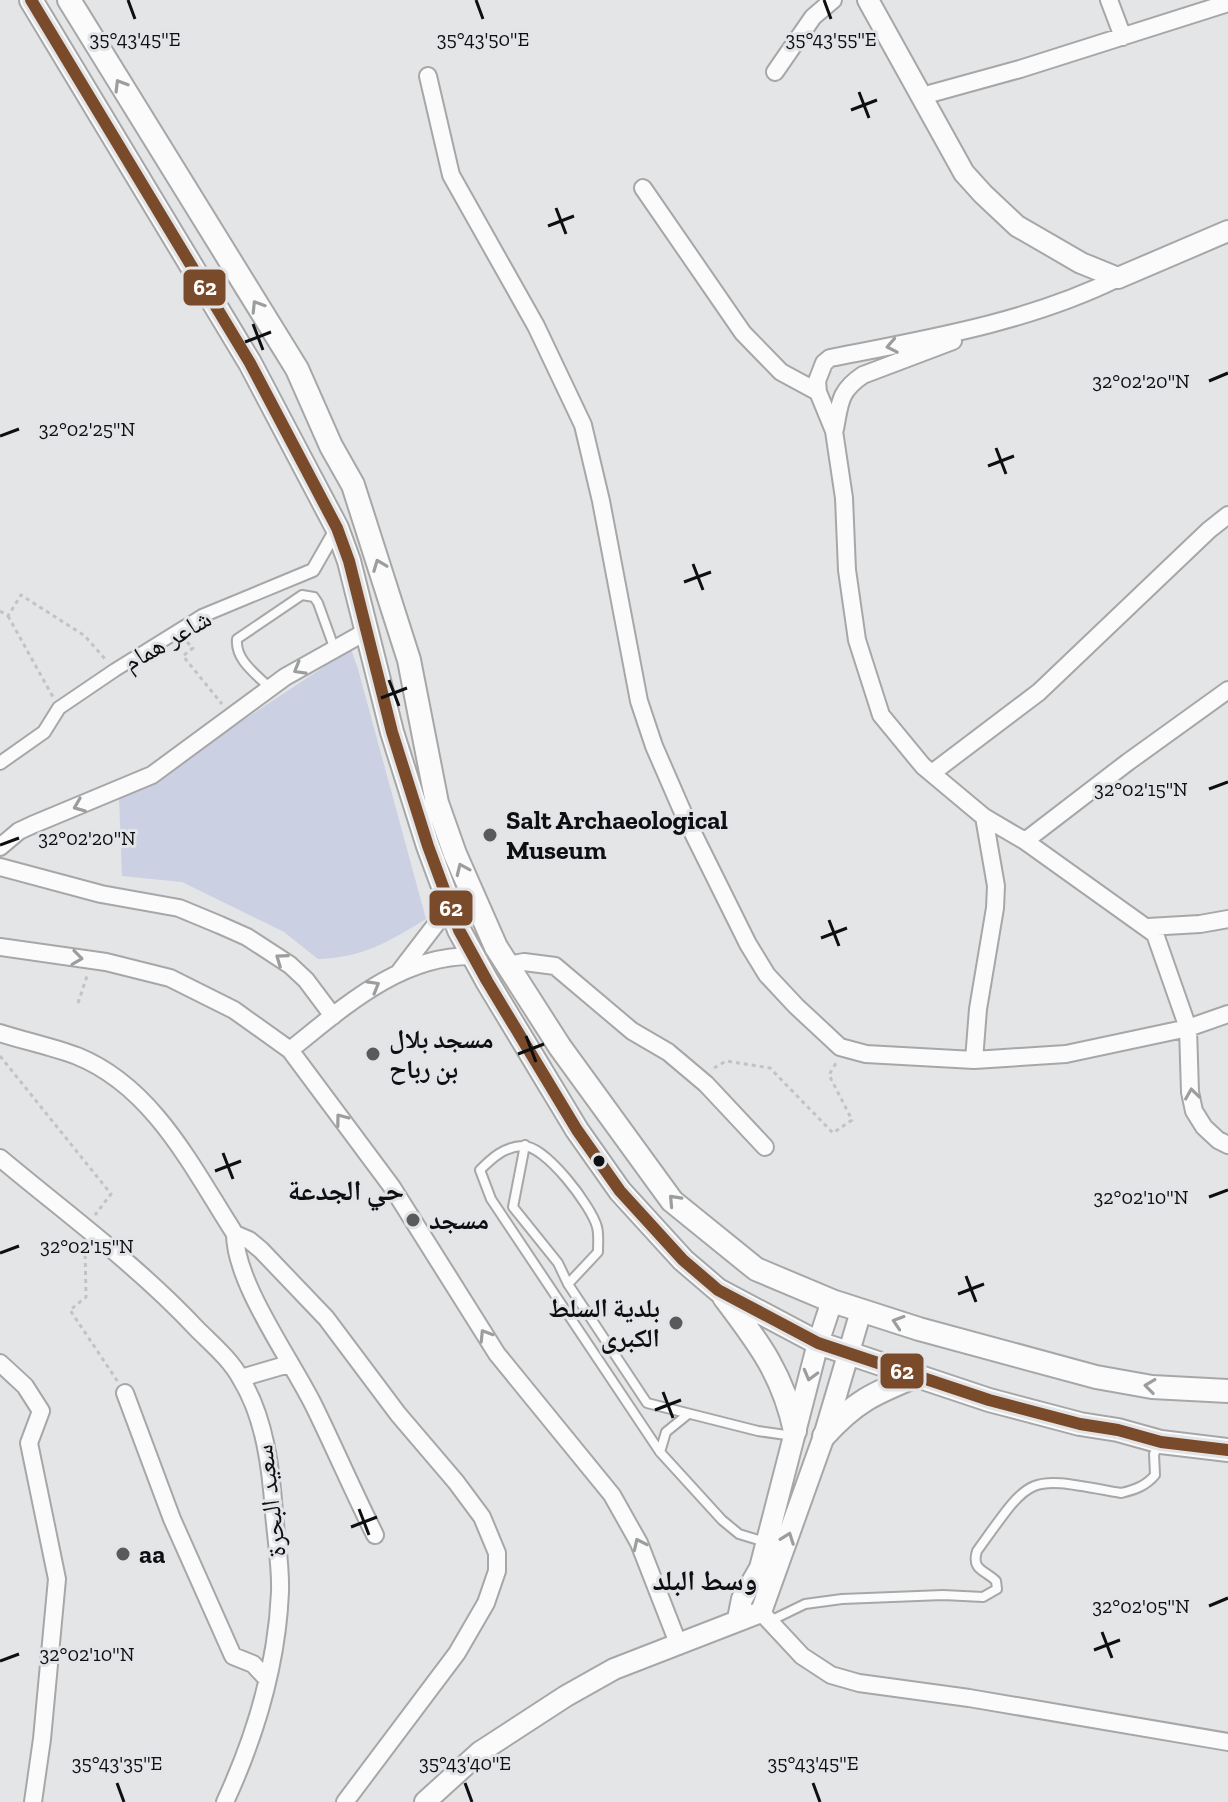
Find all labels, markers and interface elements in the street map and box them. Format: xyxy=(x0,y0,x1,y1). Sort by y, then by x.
text: 35°43'45"E xyxy=(90,27,180,51)
text: 35°43'50"E xyxy=(437,27,529,51)
text: 35°43'55"E xyxy=(785,27,877,51)
one-way arrow xyxy=(114,79,129,94)
line badge: 62 xyxy=(182,268,227,307)
text: 62 xyxy=(193,274,217,301)
one-way arrow xyxy=(251,300,267,315)
one-way arrow xyxy=(886,337,899,354)
text: 32°02'20"N xyxy=(1092,369,1190,393)
text: 32°02'25"N xyxy=(39,417,135,441)
one-way arrow xyxy=(372,559,389,573)
street label: شاعر همام xyxy=(117,602,218,680)
one-way arrow xyxy=(293,659,308,675)
text: 32°02'15"N xyxy=(1094,777,1188,801)
one-way arrow xyxy=(73,796,87,812)
place label: Salt Archaeological Museum xyxy=(506,804,728,866)
text: 32°02'20"N xyxy=(38,826,136,850)
marker: Salt Archaeological Museum xyxy=(481,826,499,844)
one-way arrow xyxy=(455,863,471,878)
line badge: 62 xyxy=(428,889,474,927)
text: 62 xyxy=(439,895,463,922)
one-way arrow xyxy=(70,949,84,966)
one-way arrow xyxy=(275,954,289,969)
one-way arrow xyxy=(365,980,380,996)
place label: مسجد بلال بن رباح xyxy=(389,1023,493,1085)
marker: مسجد بلال بن رباح xyxy=(364,1045,382,1063)
one-way arrow xyxy=(1184,1087,1201,1101)
one-way arrow xyxy=(337,1113,351,1128)
unlabelled marker xyxy=(591,1153,607,1169)
district label: حي الجدعة xyxy=(288,1174,404,1212)
text: 32°02'10"N xyxy=(1093,1185,1189,1209)
one-way arrow xyxy=(668,1195,683,1209)
place label: مسجد xyxy=(429,1204,489,1236)
marker: مسجد xyxy=(404,1211,422,1229)
text: 32°02'15"N xyxy=(40,1234,134,1258)
place label: بلدية السلط الكبرى xyxy=(549,1292,660,1354)
marker: بلدية السلط الكبرى xyxy=(667,1314,685,1332)
one-way arrow xyxy=(892,1316,906,1332)
one-way arrow xyxy=(480,1329,495,1344)
line badge: 62 xyxy=(879,1352,925,1390)
text: 62 xyxy=(890,1358,914,1385)
one-way arrow xyxy=(802,1368,819,1382)
one-way arrow xyxy=(1143,1378,1157,1395)
street label: سعيد البحرة xyxy=(247,1443,293,1559)
one-way arrow xyxy=(778,1532,794,1546)
place label: aa xyxy=(139,1538,165,1570)
one-way arrow xyxy=(633,1538,649,1552)
marker: aa xyxy=(114,1545,132,1563)
district label: وسط البلد xyxy=(653,1564,757,1597)
text: 32°02'05"N xyxy=(1092,1594,1190,1618)
text: 32°02'10"N xyxy=(39,1642,135,1666)
text: 35°43'35"E xyxy=(72,1751,162,1775)
text: 35°43'40"E xyxy=(419,1751,511,1775)
text: 35°43'45"E xyxy=(768,1751,858,1775)

